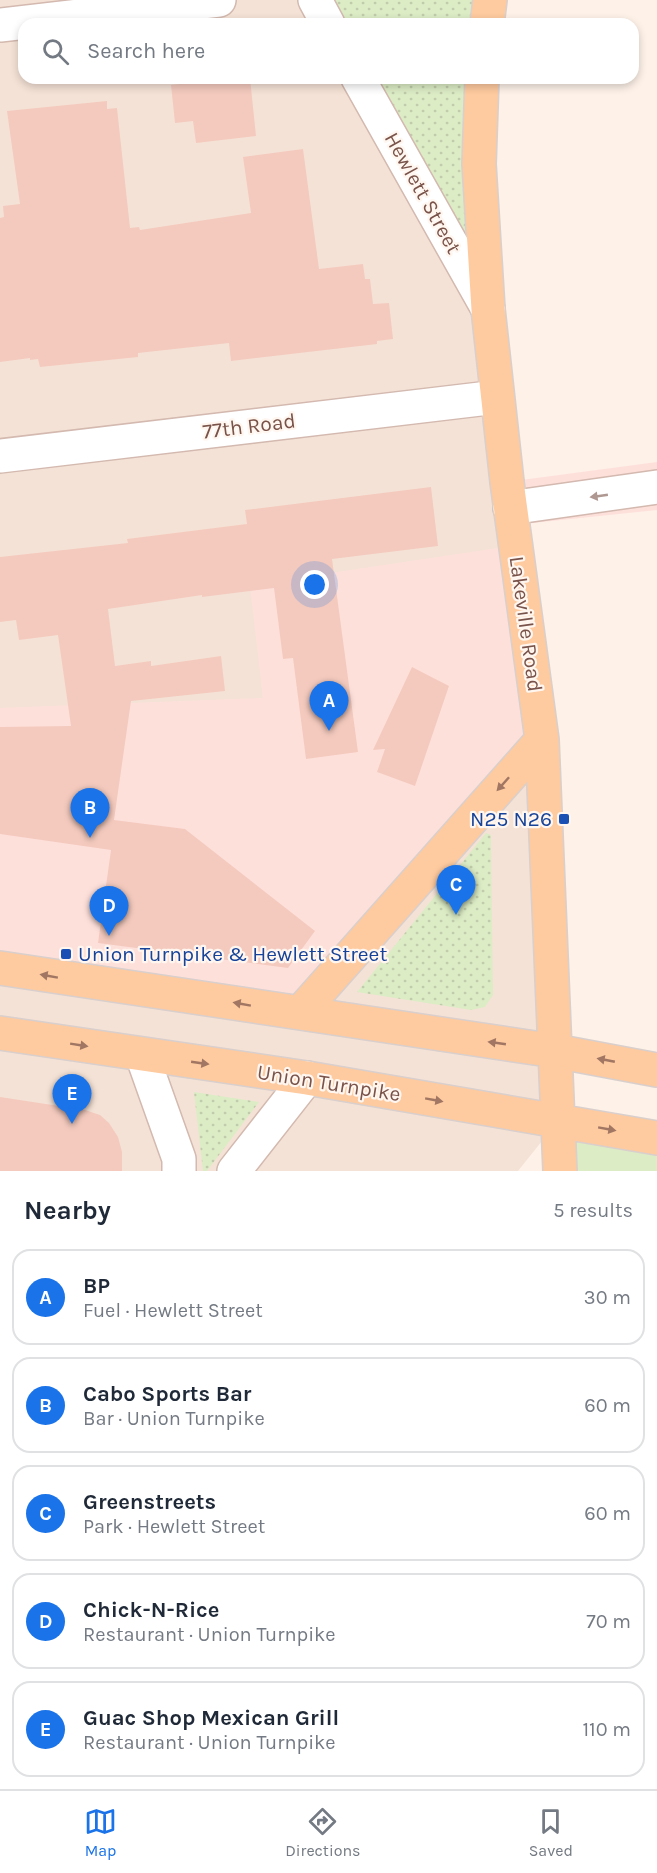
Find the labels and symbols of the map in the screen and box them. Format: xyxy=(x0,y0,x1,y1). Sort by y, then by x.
street label: Hewlett Street xyxy=(380,128,466,258)
street label: 77th Road xyxy=(201,408,297,444)
one-way arrow xyxy=(589,491,608,500)
street label: Lakeville Road xyxy=(505,555,547,693)
your location xyxy=(300,570,329,599)
pin: A xyxy=(310,682,348,731)
one-way arrow xyxy=(497,776,510,791)
pin: B xyxy=(70,788,110,838)
place label: N25 N26 xyxy=(470,807,552,831)
marker: N25 N26 xyxy=(557,812,571,826)
pin: C xyxy=(436,866,476,915)
pin: D xyxy=(90,886,128,936)
place label: Union Turnpike & Hewlett Street xyxy=(78,942,387,966)
marker: Union Turnpike & Hewlett Street xyxy=(59,947,73,961)
one-way arrow xyxy=(40,972,59,981)
one-way arrow xyxy=(233,999,252,1008)
one-way arrow xyxy=(487,1038,506,1047)
one-way arrow xyxy=(69,1041,88,1050)
one-way arrow xyxy=(596,1056,615,1065)
one-way arrow xyxy=(191,1058,210,1067)
street label: Union Turnpike xyxy=(256,1060,402,1106)
pin: E xyxy=(52,1074,92,1124)
one-way arrow xyxy=(425,1095,444,1104)
one-way arrow xyxy=(598,1125,617,1134)

